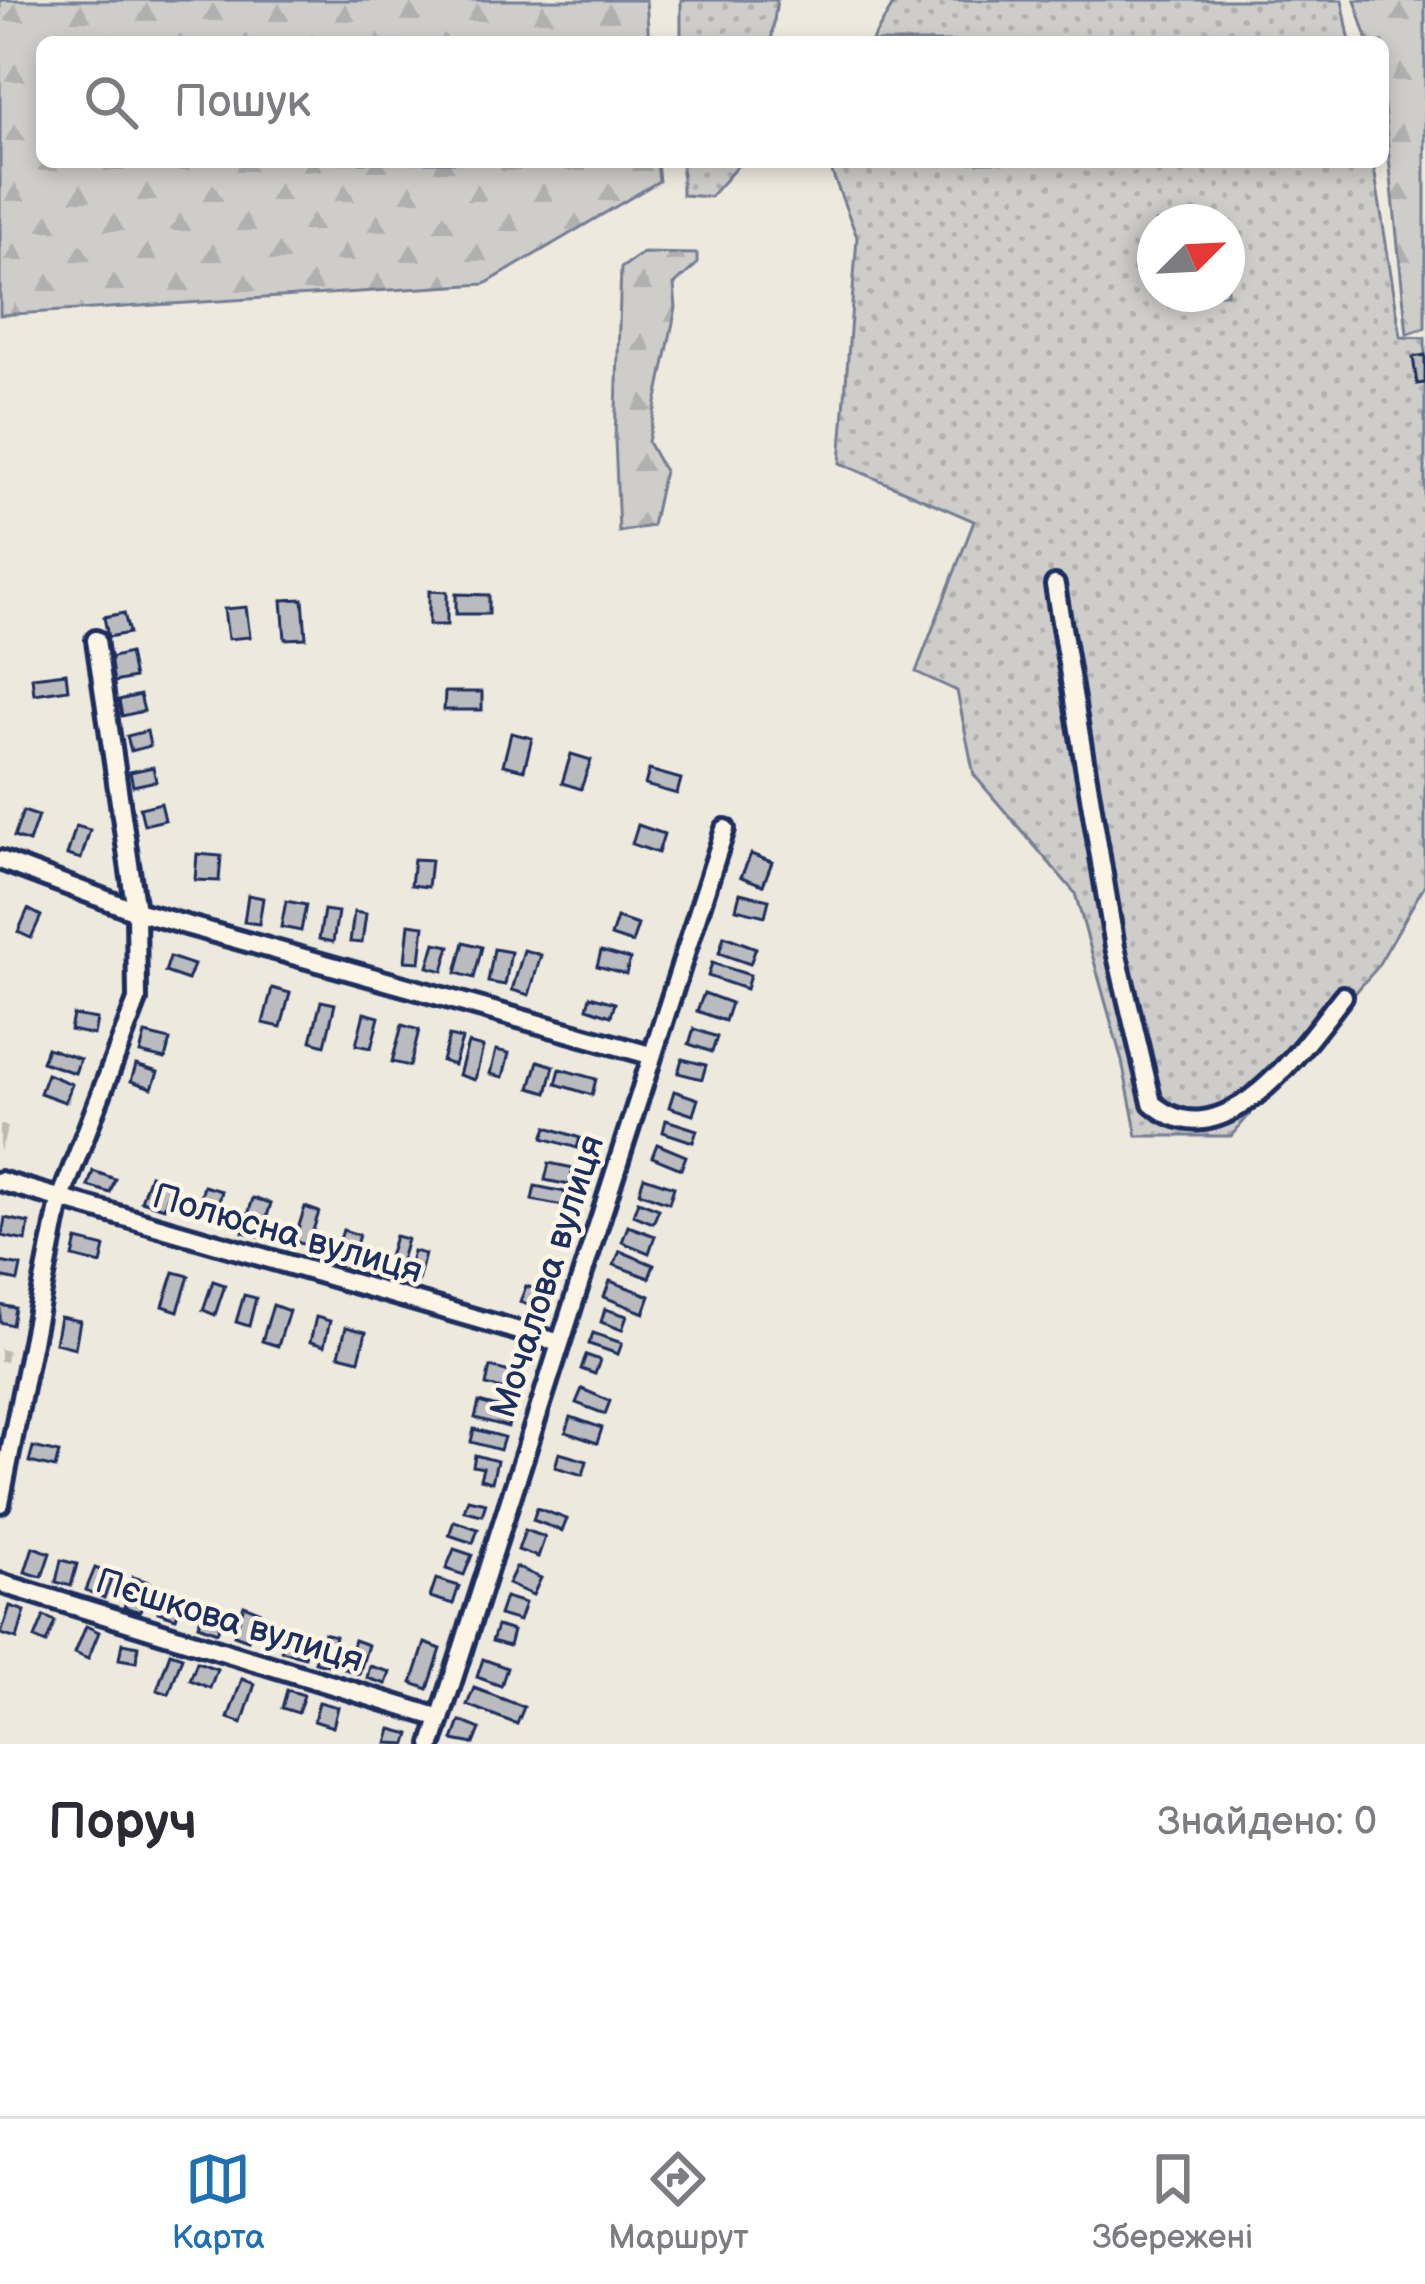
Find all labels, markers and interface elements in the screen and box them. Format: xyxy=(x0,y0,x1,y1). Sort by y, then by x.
search box xyxy=(36,36,1389,168)
icon: search xyxy=(78,69,144,135)
text: Пошук xyxy=(174,75,311,130)
north arrow xyxy=(1137,204,1245,312)
street label: Мочалова вулиця xyxy=(482,1130,614,1424)
street label: Полюсна вулиця xyxy=(147,1175,427,1294)
street label: Пєшкова вулиця xyxy=(90,1560,368,1683)
text: Поруч xyxy=(48,1792,197,1853)
text: Знайдено: 0 xyxy=(1158,1799,1377,1846)
tab: Карта xyxy=(172,2146,265,2258)
tab: Маршрут xyxy=(608,2146,749,2258)
tab: Збережені xyxy=(1092,2146,1253,2258)

